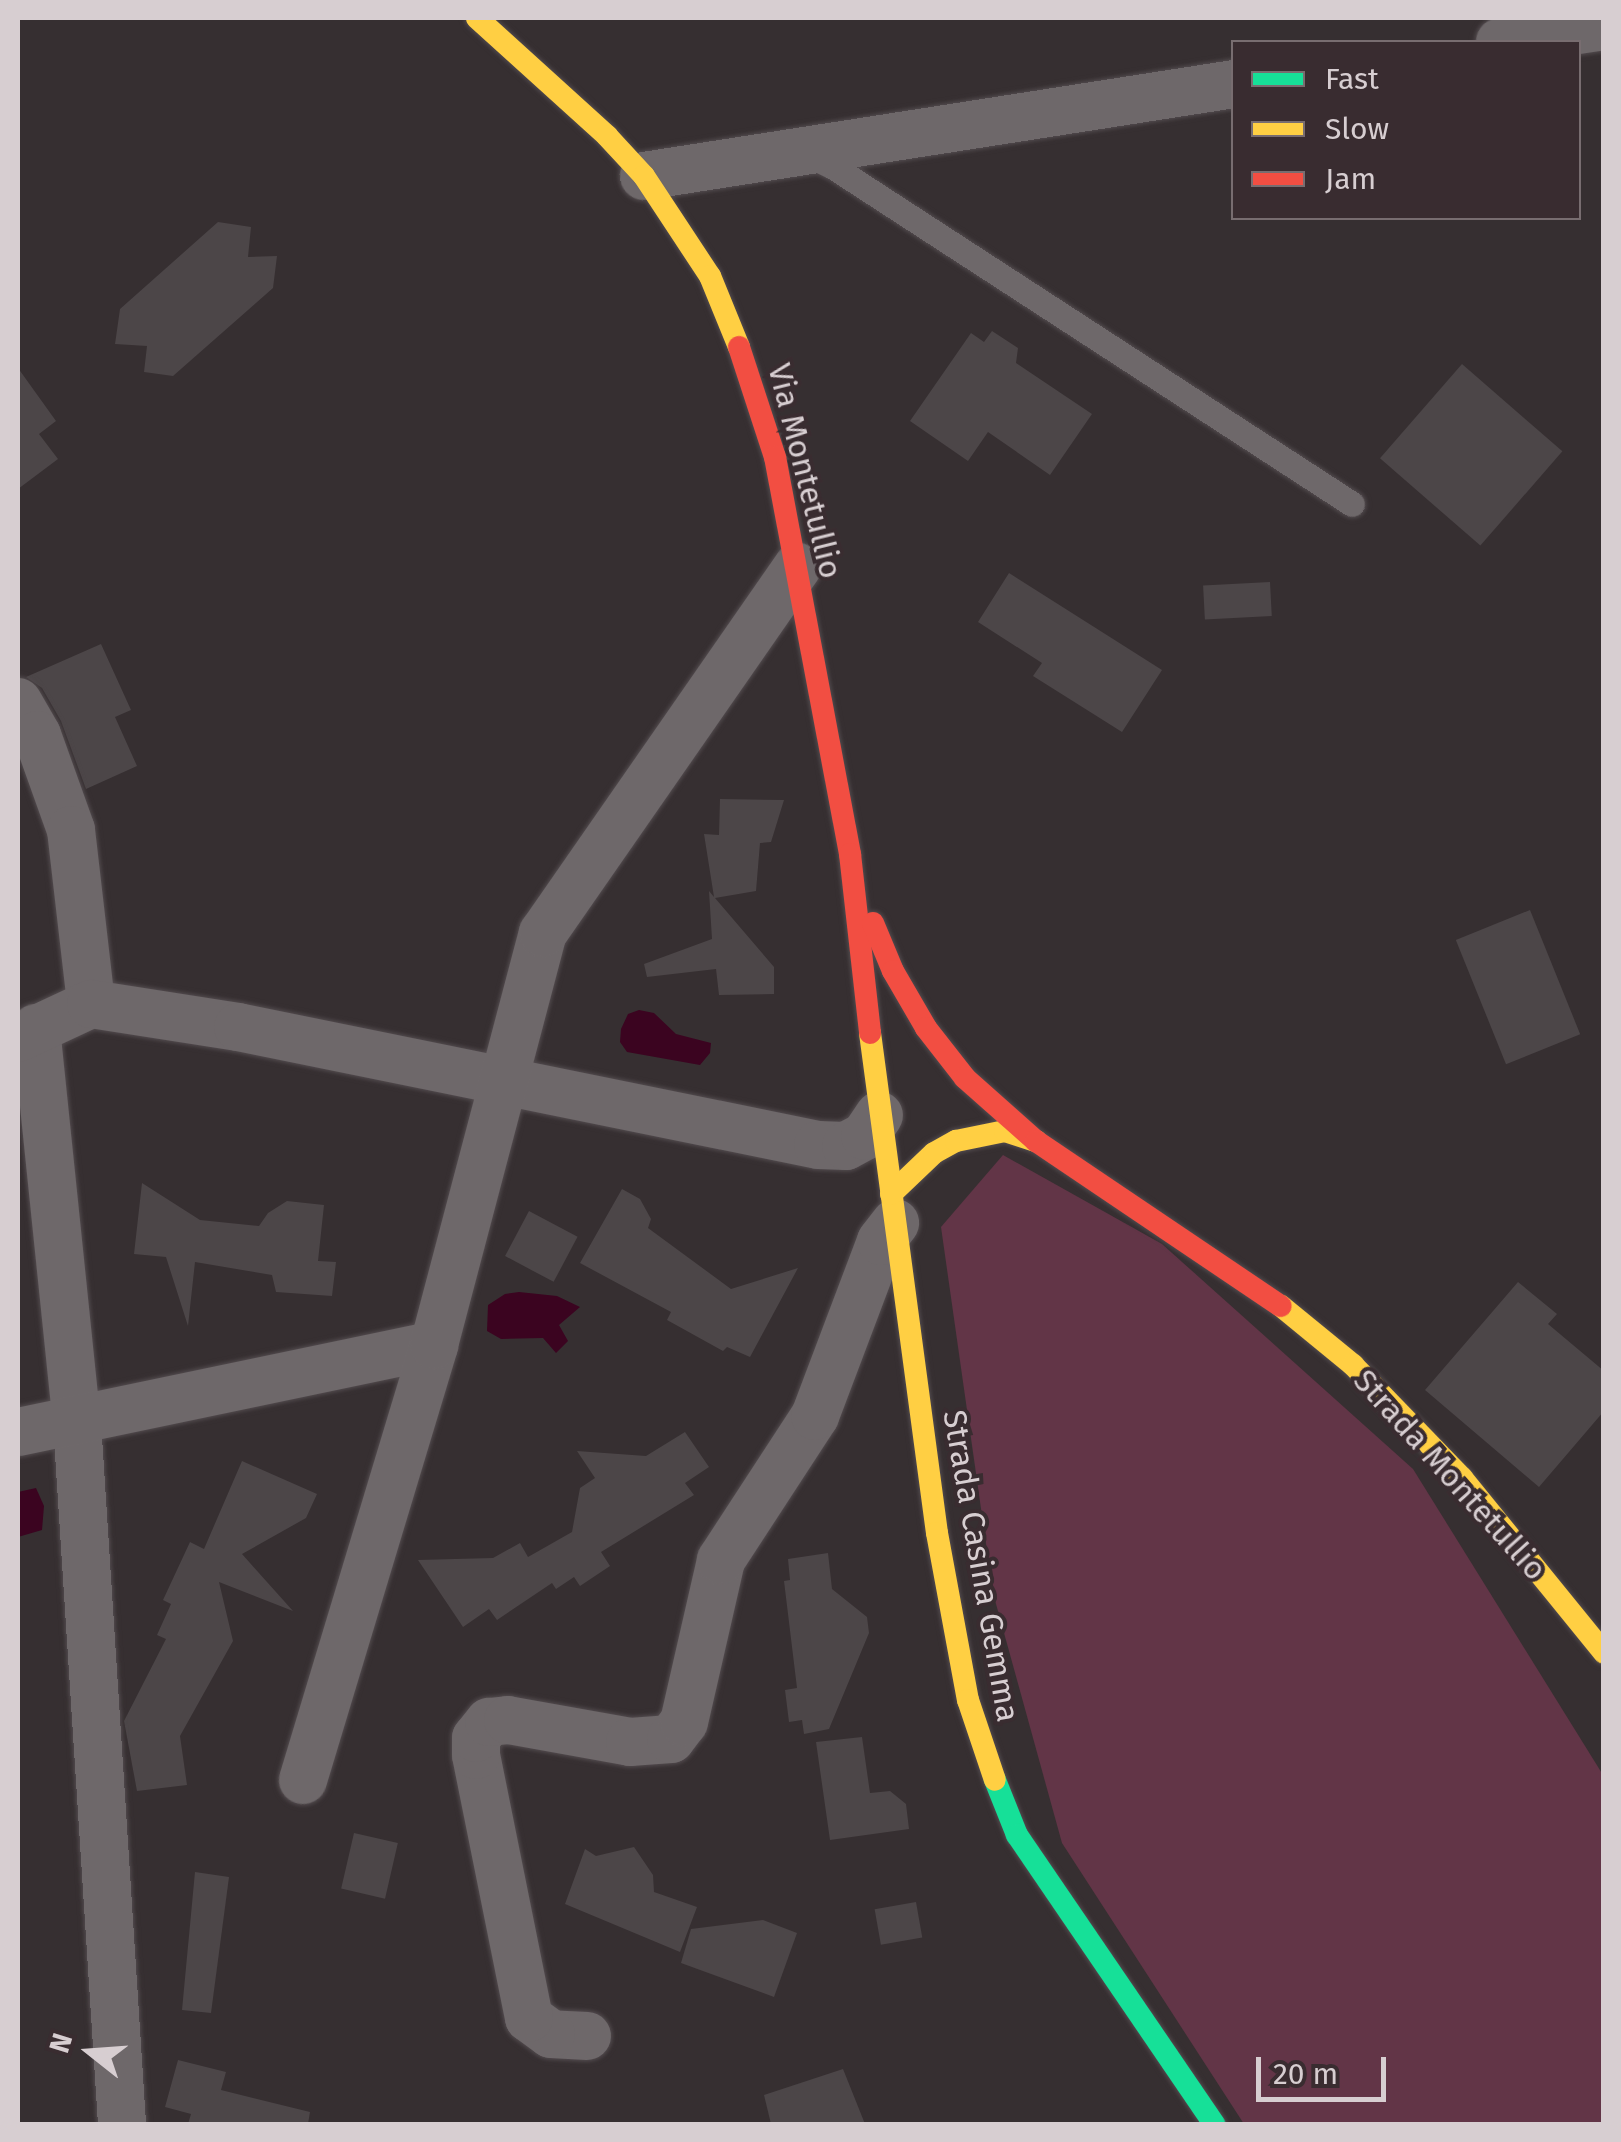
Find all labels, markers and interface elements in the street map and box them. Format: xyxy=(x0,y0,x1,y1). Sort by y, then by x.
legend xyxy=(1231,40,1581,220)
text: Fast xyxy=(1325,61,1379,97)
text: Slow xyxy=(1325,111,1389,147)
text: Jam xyxy=(1325,161,1376,197)
street label: Via Montetullio xyxy=(760,360,850,582)
street label: Strada Montetullio xyxy=(1345,1362,1555,1588)
street label: Strada Casina Gemma xyxy=(935,1407,1027,1725)
north arrow xyxy=(40,2002,140,2102)
text: N xyxy=(42,2029,79,2057)
scale bar xyxy=(1261,2037,1391,2099)
text: 20 m xyxy=(1273,2056,1338,2092)

